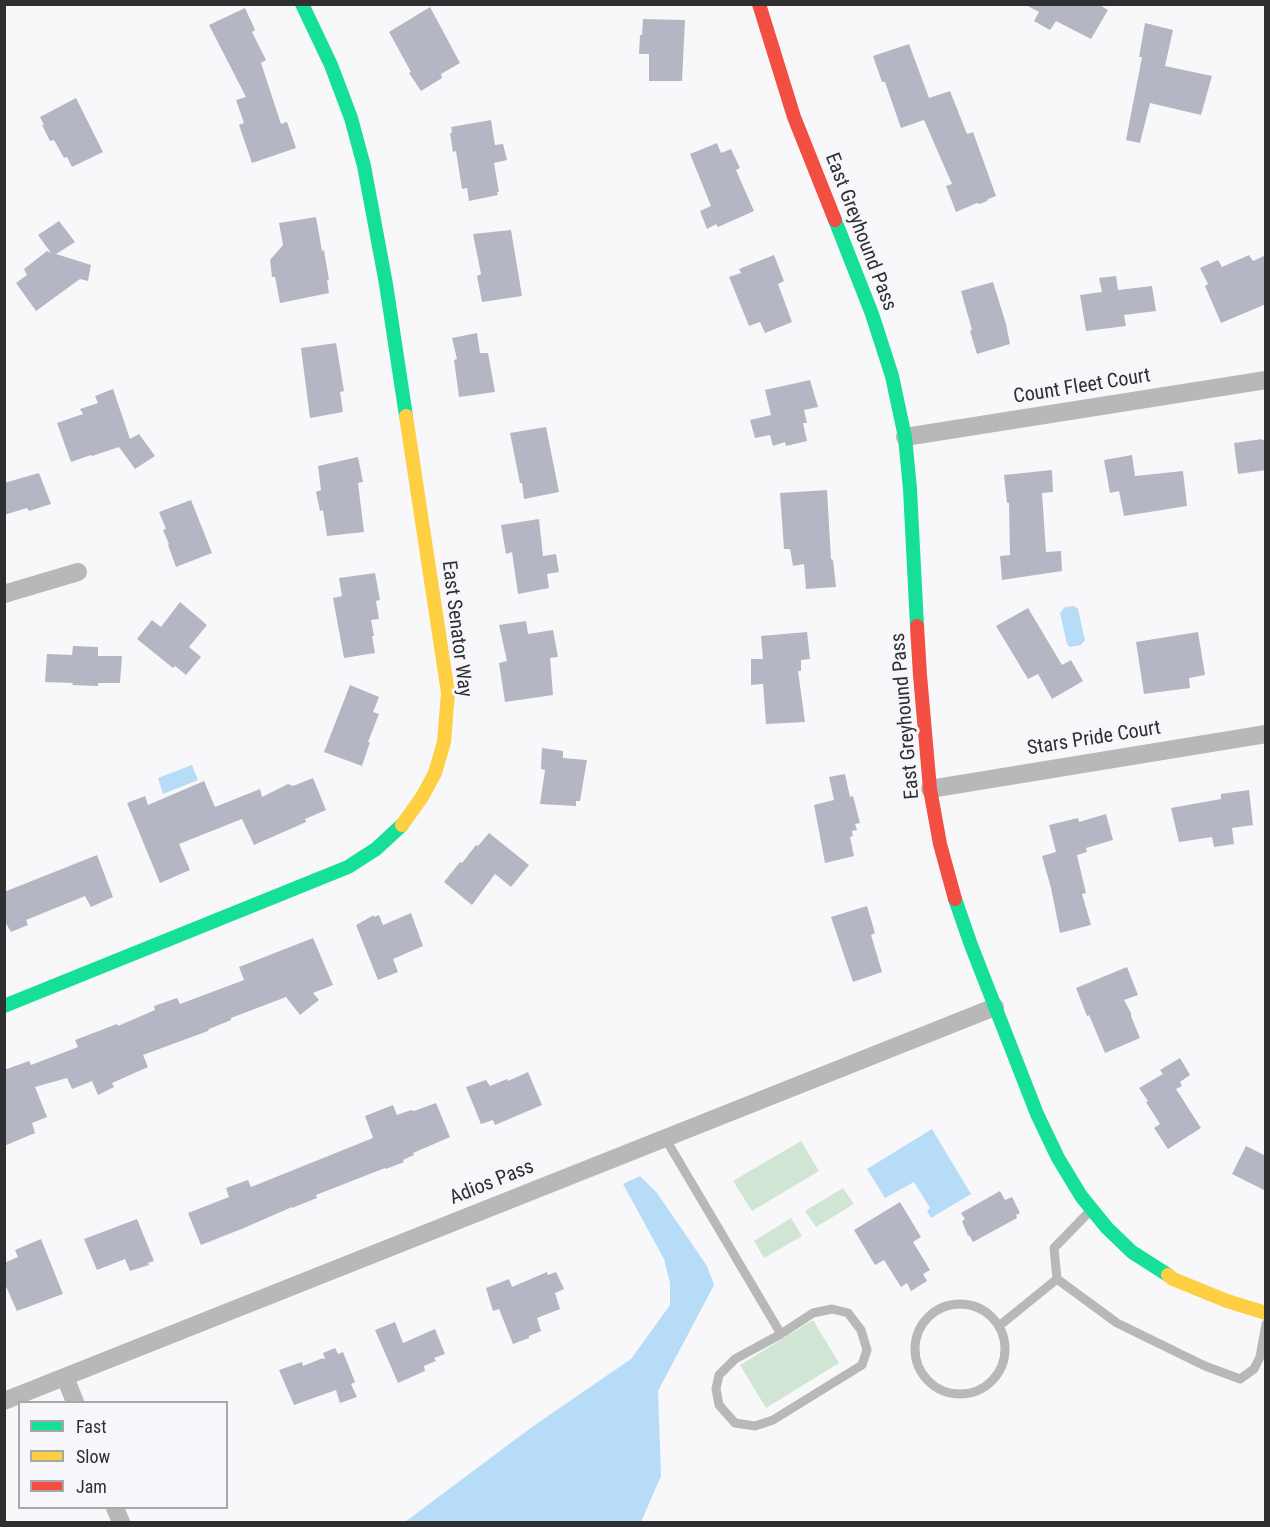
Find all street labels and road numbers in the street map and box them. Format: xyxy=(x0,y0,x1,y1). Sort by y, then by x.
street label: East Greyhound Pass xyxy=(819,150,901,314)
street label: Count Fleet Court xyxy=(1012,364,1152,410)
street label: East Senator Way xyxy=(436,559,476,699)
street label: East Greyhound Pass xyxy=(887,632,925,800)
street label: Stars Pride Court xyxy=(1026,717,1162,761)
street label: Adios Pass xyxy=(446,1155,538,1211)

